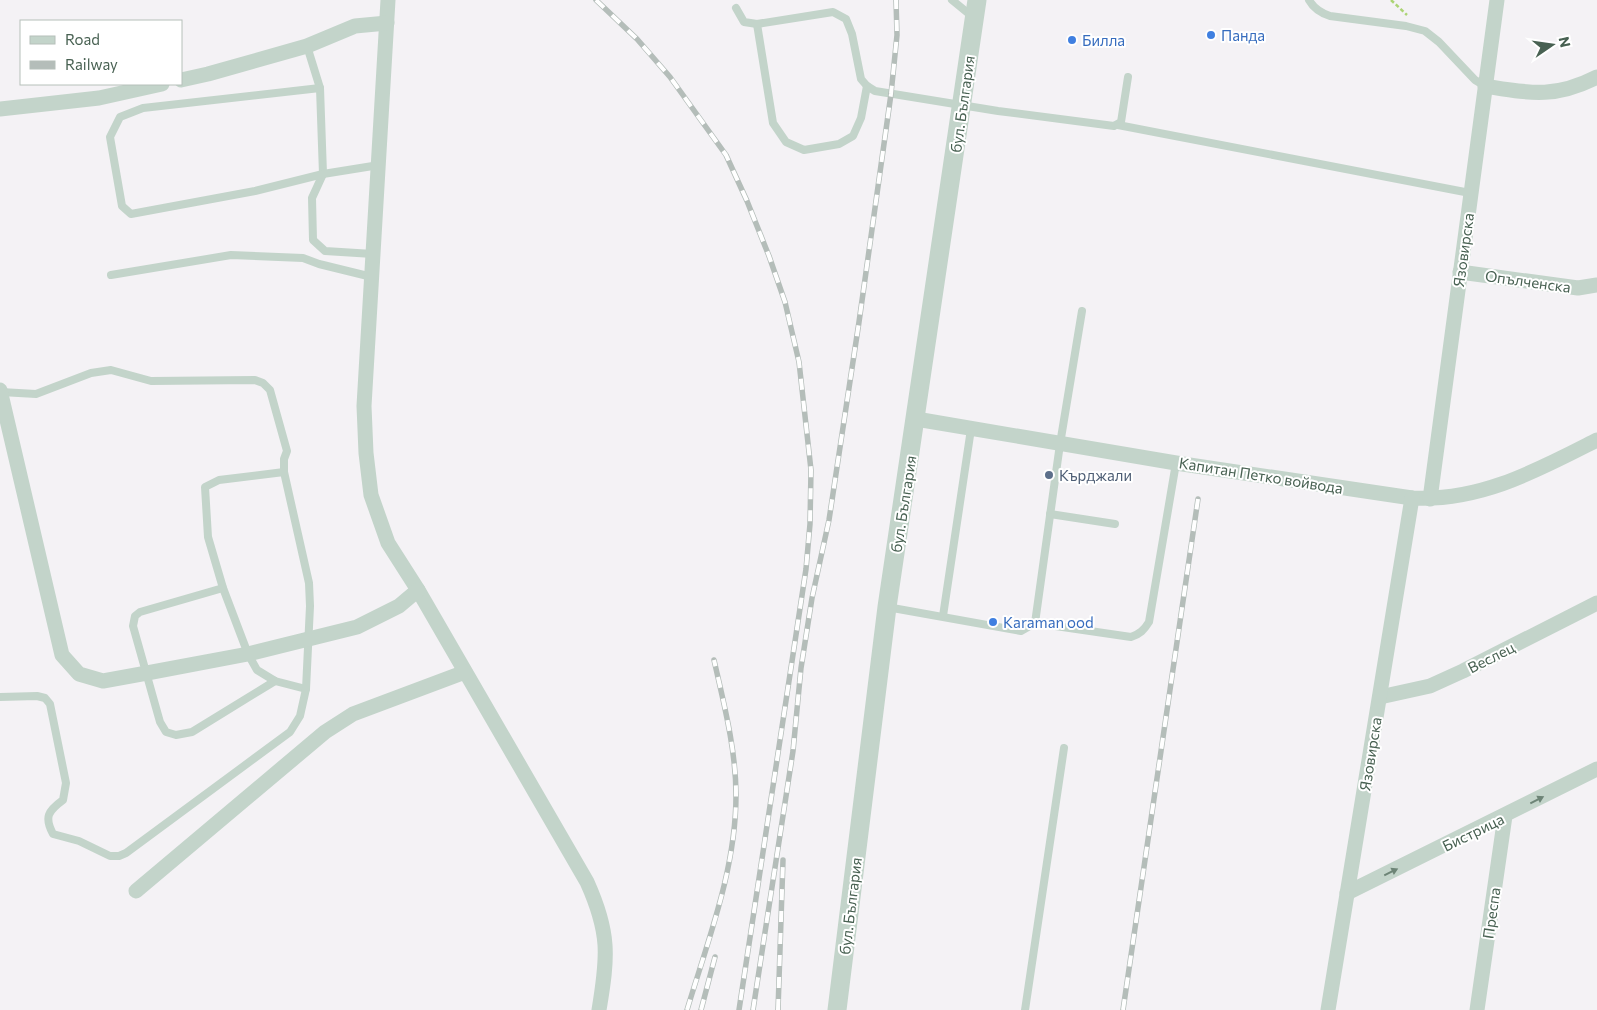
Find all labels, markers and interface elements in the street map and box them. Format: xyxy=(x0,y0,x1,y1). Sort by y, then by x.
legend xyxy=(20,20,182,85)
north arrow xyxy=(1527,20,1577,70)
place label: Панда xyxy=(1221,26,1265,44)
marker: Панда xyxy=(1205,29,1217,41)
text: Road xyxy=(65,30,100,48)
place label: Билла xyxy=(1082,31,1125,49)
marker: Билла xyxy=(1066,34,1078,46)
text: N xyxy=(1556,35,1575,49)
street label: бул. България xyxy=(946,54,978,154)
text: Railway xyxy=(65,55,118,73)
street label: Язовирска xyxy=(1449,212,1477,288)
street label: Опълченска xyxy=(1484,266,1572,296)
street label: Капитан Петко войвода xyxy=(1178,453,1344,497)
street label: бул. България xyxy=(886,454,920,554)
place label: Кърджали xyxy=(1059,466,1132,484)
marker: Кърджали xyxy=(1043,469,1055,481)
place label: Karaman ood xyxy=(1003,613,1094,631)
marker: Karaman ood xyxy=(987,616,999,628)
street label: Веслец xyxy=(1464,637,1518,676)
street label: Язовирска xyxy=(1355,716,1385,792)
one-way arrow xyxy=(1529,796,1544,804)
street label: Бистрица xyxy=(1439,809,1507,855)
street label: бул. България xyxy=(835,856,865,956)
one-way arrow xyxy=(1384,868,1398,876)
street label: Преспа xyxy=(1478,886,1504,940)

